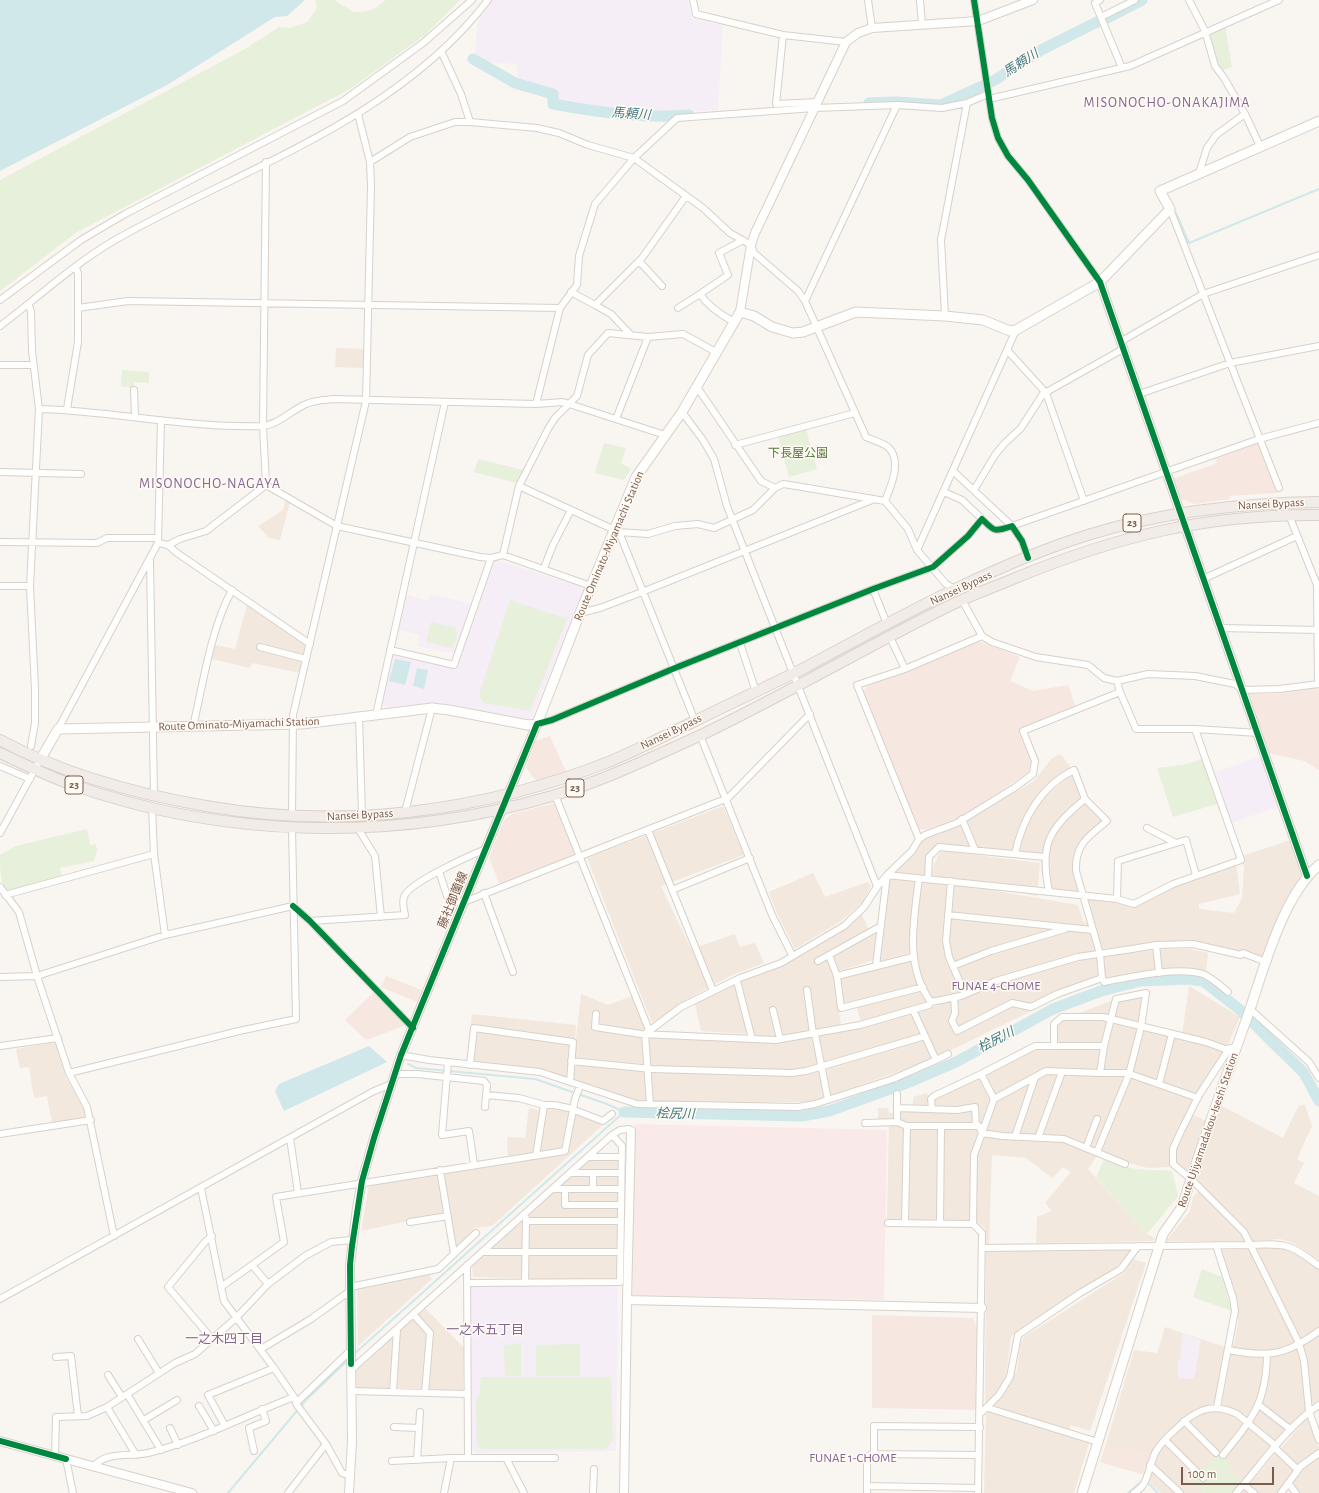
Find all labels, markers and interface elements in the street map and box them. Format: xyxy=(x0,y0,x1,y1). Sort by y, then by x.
water label: 馬頼川 xyxy=(1000,46,1042,80)
district label: MISONOCHO-ONAKAJIMA xyxy=(1084,95,1250,111)
water label: 馬頼川 xyxy=(611,105,651,123)
park label: 下長屋公園 xyxy=(768,446,828,460)
street label: Route Ominato-Miyamachi Station xyxy=(571,469,647,623)
district label: MISONOCHO-NAGAYA xyxy=(139,476,281,492)
street label: Nansei Bypass xyxy=(1237,495,1305,513)
road number: 23 xyxy=(1123,514,1141,532)
street label: Nansei Bypass xyxy=(928,567,994,609)
street label: Nansei Bypass xyxy=(638,711,704,753)
street label: Route Ominato-Miyamachi Station xyxy=(158,714,320,734)
road number: 23 xyxy=(65,776,83,794)
road number: 23 xyxy=(566,779,584,797)
street label: Nansei Bypass xyxy=(326,806,394,824)
street label: 藤社御薗線 xyxy=(435,869,471,931)
district label: FUNAE 4-CHOME xyxy=(945,978,1047,994)
water label: 桧尻川 xyxy=(975,1024,1017,1056)
street label: Route Ujiyamadakou-Iseshi Station xyxy=(1175,1051,1241,1209)
water label: 桧尻川 xyxy=(655,1106,695,1122)
district label: 一之木五丁目 xyxy=(446,1322,524,1338)
district label: 一之木四丁目 xyxy=(185,1331,263,1347)
district label: FUNAE 1-CHOME xyxy=(803,1450,903,1466)
scale bar xyxy=(1183,1459,1276,1485)
text: 100 m xyxy=(1188,1468,1216,1480)

